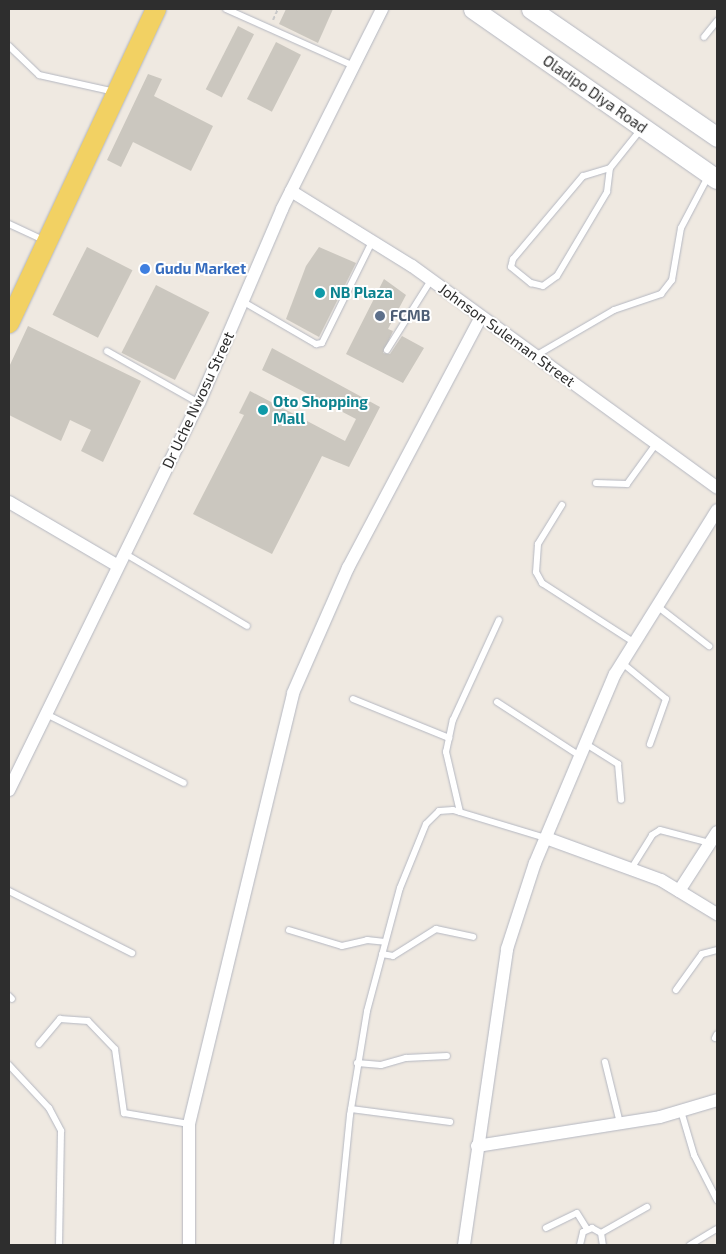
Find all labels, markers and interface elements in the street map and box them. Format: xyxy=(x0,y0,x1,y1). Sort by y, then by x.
street label: Oladipo Diya Road xyxy=(539,51,651,137)
place label: Gudu Market xyxy=(155,260,246,278)
marker: Gudu Market xyxy=(139,263,151,275)
street label: Johnson Suleman Street xyxy=(435,280,579,390)
place label: NB Plaza xyxy=(330,284,393,302)
marker: NB Plaza xyxy=(314,287,326,299)
place label: FCMB xyxy=(390,307,430,325)
marker: FCMB xyxy=(374,310,386,322)
street label: Dr Uche Nwosu Street xyxy=(158,329,238,471)
place label: Oto Shopping Mall xyxy=(273,392,368,427)
marker: Oto Shopping Mall xyxy=(257,404,269,416)

